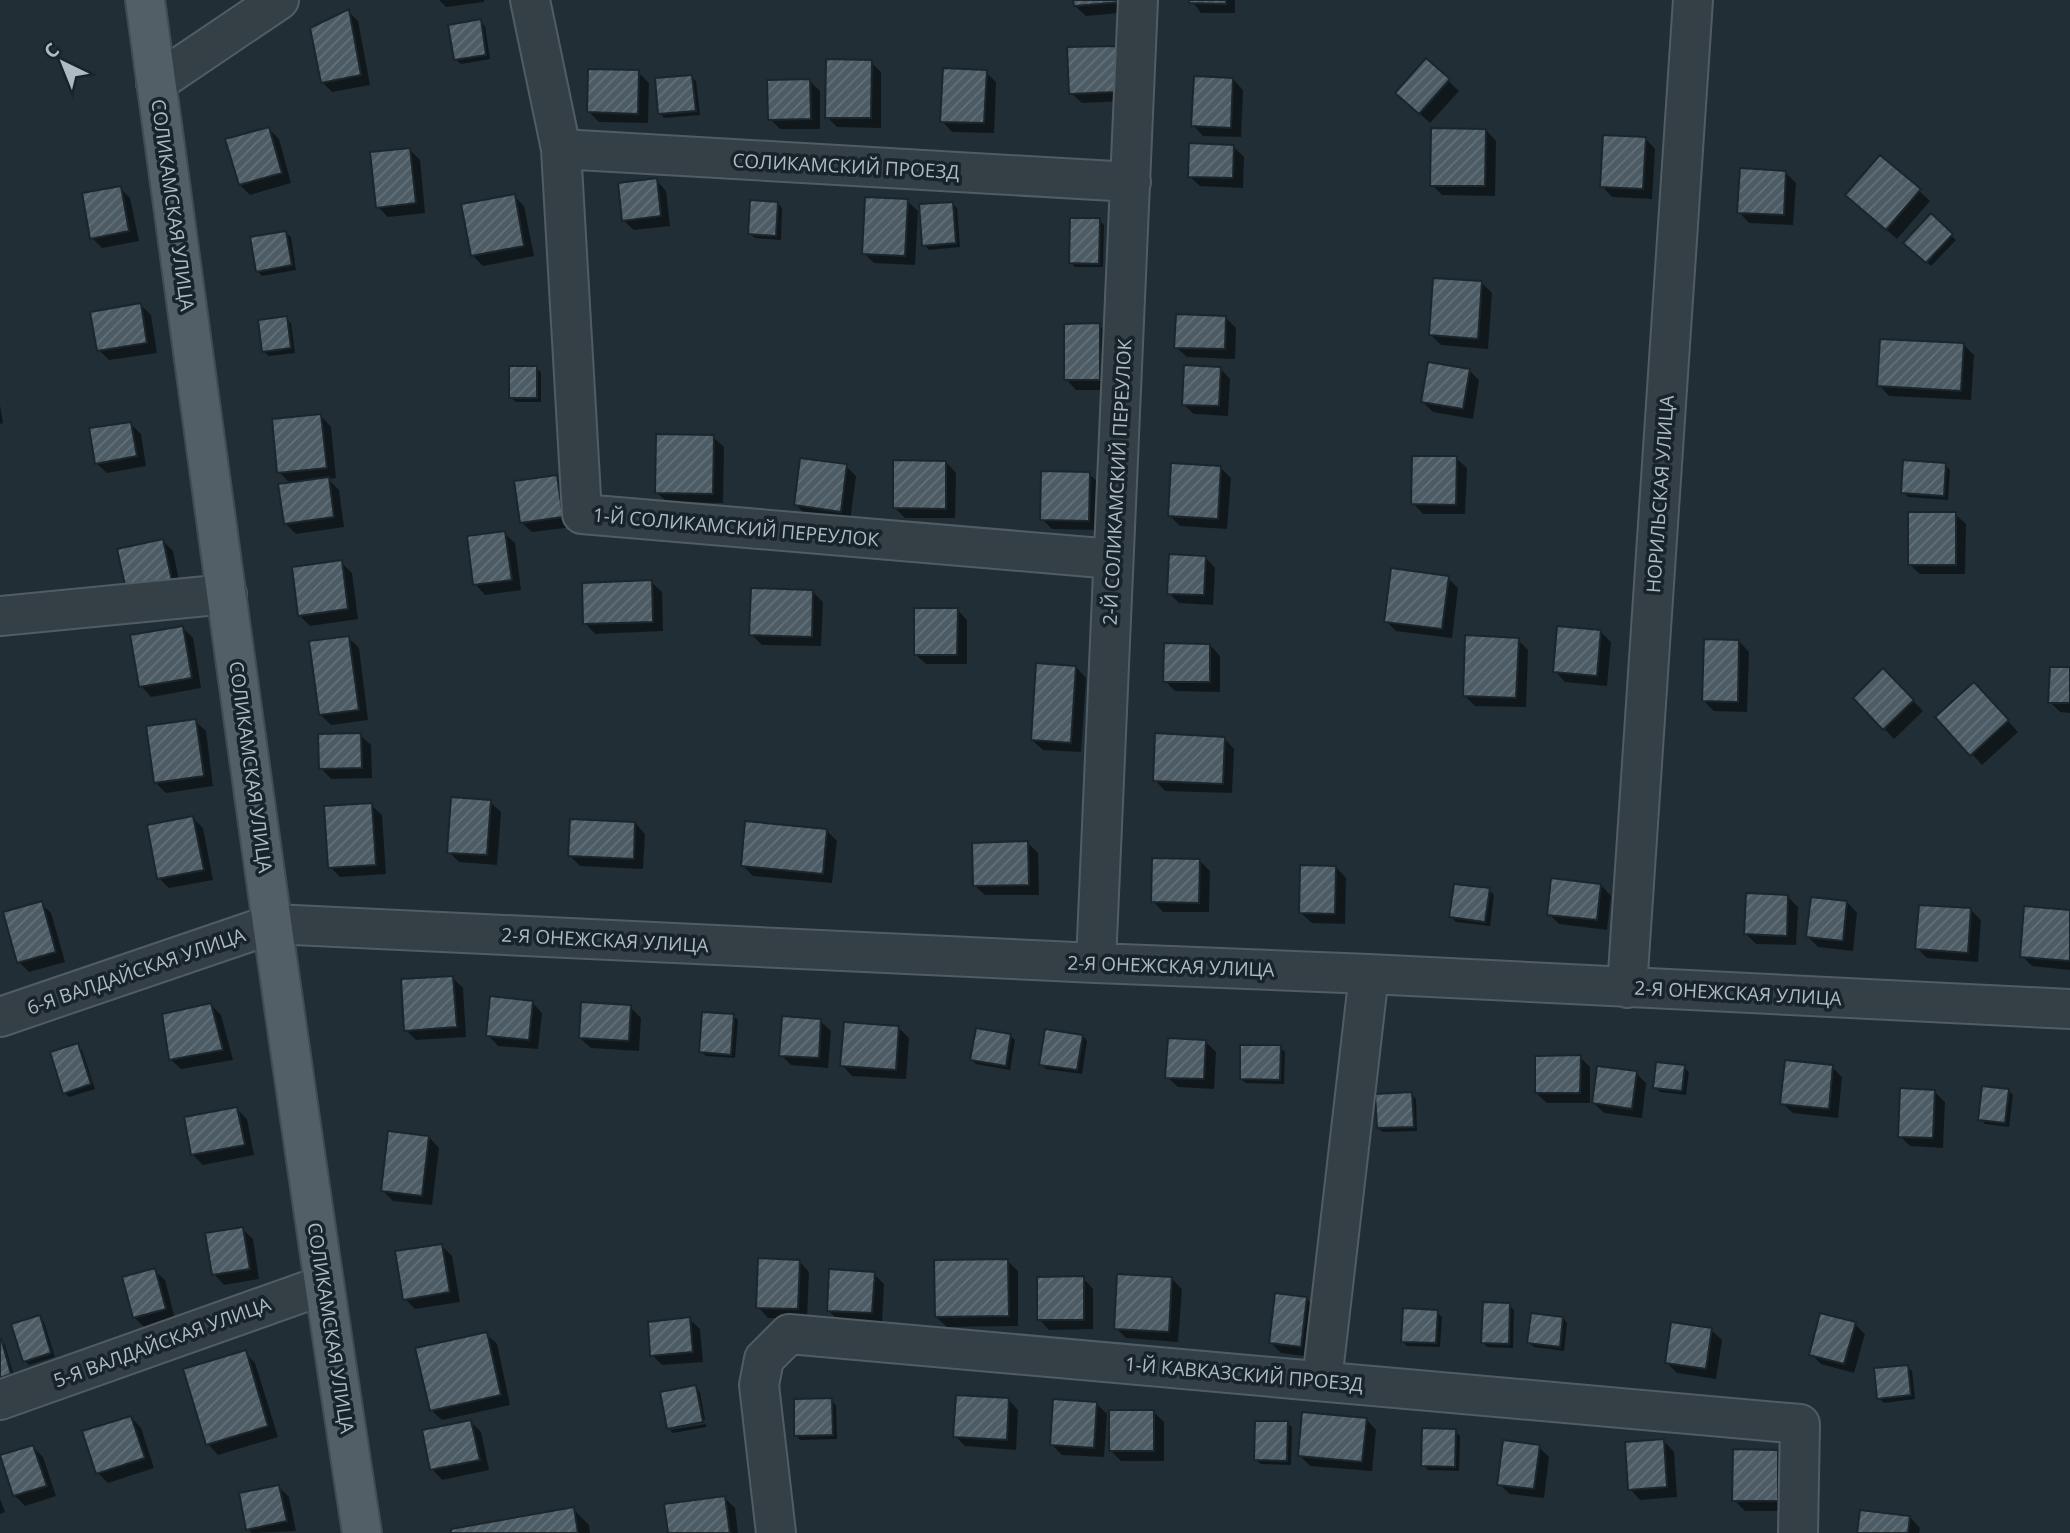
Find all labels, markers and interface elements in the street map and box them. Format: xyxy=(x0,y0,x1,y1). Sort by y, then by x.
north arrow xyxy=(28,28,98,98)
text: С xyxy=(38,37,65,64)
street label: СОЛИКАМСКАЯ УЛИЦА xyxy=(145,98,201,312)
street label: СОЛИКАМСКИЙ ПРОЕЗД xyxy=(732,147,960,185)
street label: 2-Й СОЛИКАМСКИЙ ПЕРЕУЛОК xyxy=(1097,338,1138,626)
street label: НОРИЛЬСКАЯ УЛИЦА xyxy=(1640,394,1680,594)
street label: 1-Й СОЛИКАМСКИЙ ПЕРЕУЛОК xyxy=(592,502,880,552)
street label: СОЛИКАМСКАЯ УЛИЦА xyxy=(223,660,279,874)
street label: 6-Я ВАЛДАЙСКАЯ УЛИЦА xyxy=(23,921,249,1021)
street label: 2-Я ОНЕЖСКАЯ УЛИЦА xyxy=(501,922,709,958)
street label: 2-Я ОНЕЖСКАЯ УЛИЦА xyxy=(1067,949,1275,983)
street label: 2-Я ОНЕЖСКАЯ УЛИЦА xyxy=(1634,975,1842,1011)
street label: СОЛИКАМСКАЯ УЛИЦА xyxy=(301,1221,361,1435)
street label: 5-Я ВАЛДАЙСКАЯ УЛИЦА xyxy=(50,1291,274,1393)
street label: 1-Й КАВКАЗСКИЙ ПРОЕЗД xyxy=(1124,1351,1364,1397)

